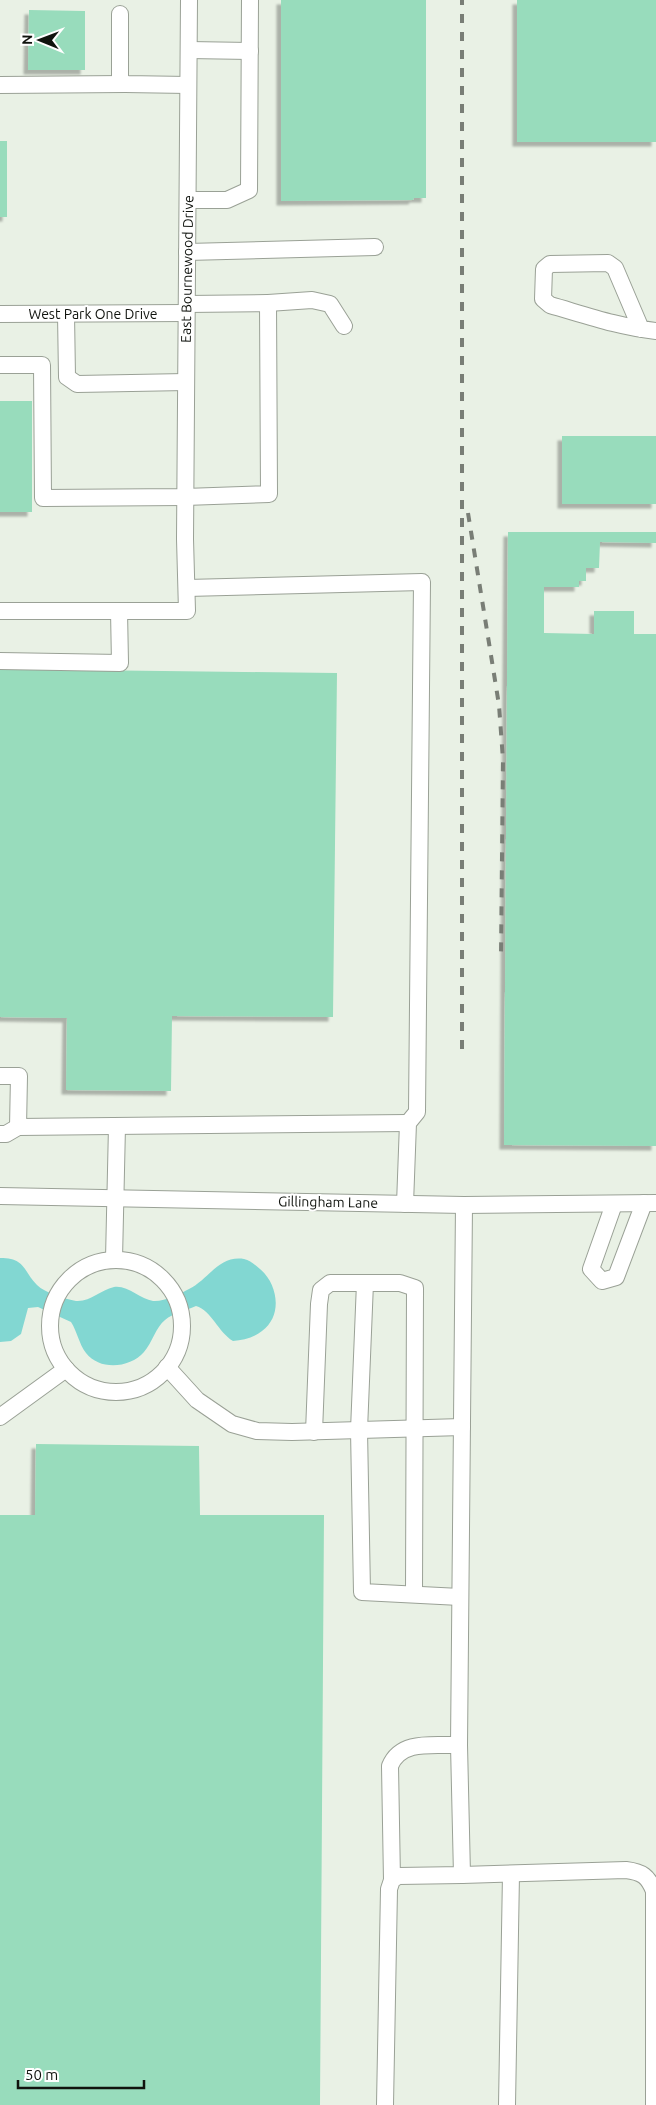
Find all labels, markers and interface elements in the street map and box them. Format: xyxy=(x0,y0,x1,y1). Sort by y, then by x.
north arrow xyxy=(15,15,65,65)
text: N xyxy=(19,34,35,45)
street label: East Bournewood Drive xyxy=(178,195,196,343)
street label: West Park One Drive xyxy=(28,306,158,322)
street label: Gillingham Lane xyxy=(278,1193,378,1211)
scale bar xyxy=(18,2058,144,2090)
text: 50 m xyxy=(25,2066,58,2083)

